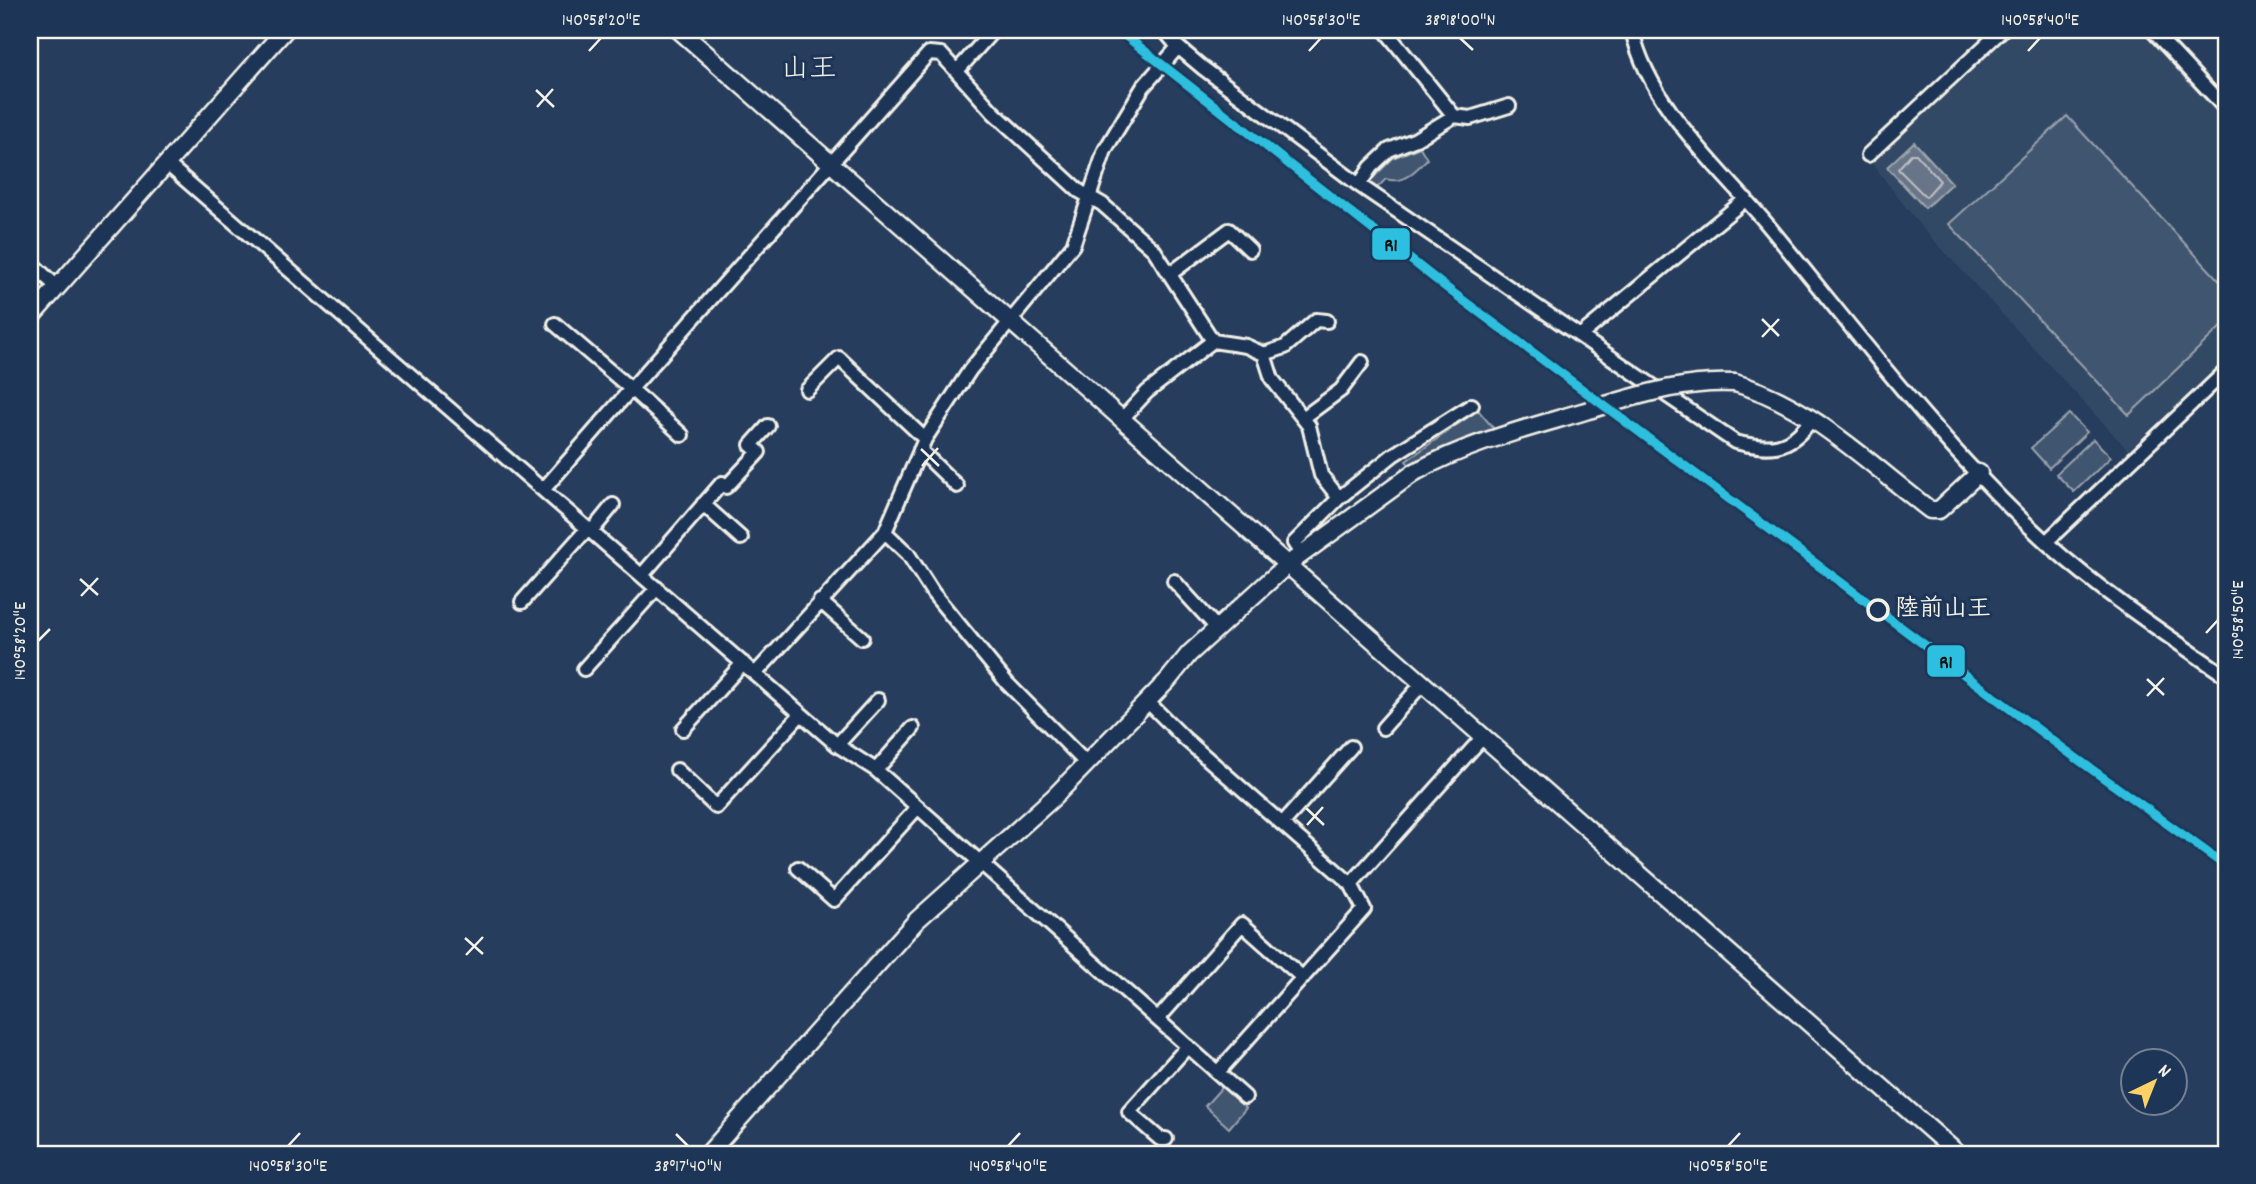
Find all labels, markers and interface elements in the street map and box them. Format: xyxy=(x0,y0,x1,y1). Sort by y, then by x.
text: 140°58'20"E xyxy=(562,9,640,34)
text: 140°58'30"E xyxy=(1282,9,1360,34)
text: 38°18'00"N xyxy=(1425,9,1495,34)
text: 140°58'40"E xyxy=(2001,9,2079,34)
district label: 山王 xyxy=(781,51,837,91)
line badge: R1 xyxy=(1371,227,1411,261)
text: R1 xyxy=(1384,234,1398,261)
text: 140°58'50"E xyxy=(2227,581,2252,659)
place label: 陸前山王 xyxy=(1895,593,1991,627)
marker: 陸前山王 xyxy=(1867,599,1889,621)
text: 140°58'20"E xyxy=(9,602,34,680)
line badge: R1 xyxy=(1926,644,1966,678)
text: R1 xyxy=(1939,651,1953,678)
north arrow xyxy=(2120,1048,2190,1118)
text: N xyxy=(2151,1059,2176,1085)
text: 140°58'30"E xyxy=(249,1155,327,1180)
text: 38°17'40"N xyxy=(654,1155,722,1180)
text: 140°58'40"E xyxy=(969,1155,1047,1180)
text: 140°58'50"E xyxy=(1689,1155,1767,1180)

